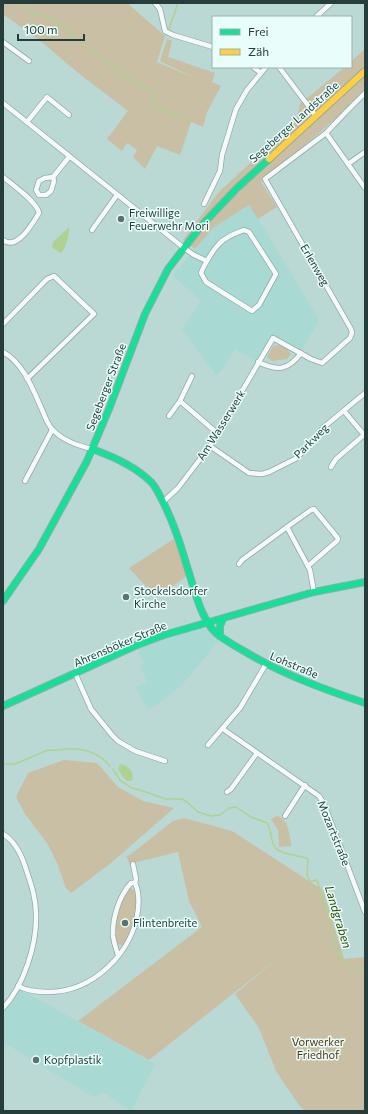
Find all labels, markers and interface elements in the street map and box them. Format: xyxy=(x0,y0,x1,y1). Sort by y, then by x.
scale bar xyxy=(18,16,84,42)
legend xyxy=(212,16,352,68)
text: 100 m xyxy=(24,22,58,36)
text: Frei xyxy=(248,24,269,38)
text: Zäh xyxy=(248,44,269,58)
street label: Segeberger Landstraße xyxy=(246,78,341,165)
place label: Freiwillige Feuerwehr Mori xyxy=(129,206,209,232)
marker: Freiwillige Feuerwehr Mori xyxy=(116,214,126,224)
street label: Erlenweg xyxy=(298,242,333,288)
street label: Segeberger Straße xyxy=(83,341,128,432)
street label: Am Wasserwerk xyxy=(194,387,247,462)
street label: Parkweg xyxy=(291,421,331,461)
place label: Stockelsdorfer Kirche xyxy=(134,584,208,610)
marker: Stockelsdorfer Kirche xyxy=(121,592,131,602)
street label: Ahrensböker Straße xyxy=(71,618,168,669)
street label: Lohstraße xyxy=(268,649,320,681)
street label: Mozartstraße xyxy=(315,798,354,867)
water label: Landgraben xyxy=(323,884,355,950)
place label: Flintenbreite xyxy=(133,916,198,929)
marker: Flintenbreite xyxy=(120,918,130,928)
park label: Vorwerker Friedhof xyxy=(292,1035,345,1061)
place label: Kopfplastik xyxy=(44,1053,102,1066)
marker: Kopfplastik xyxy=(31,1055,41,1065)

